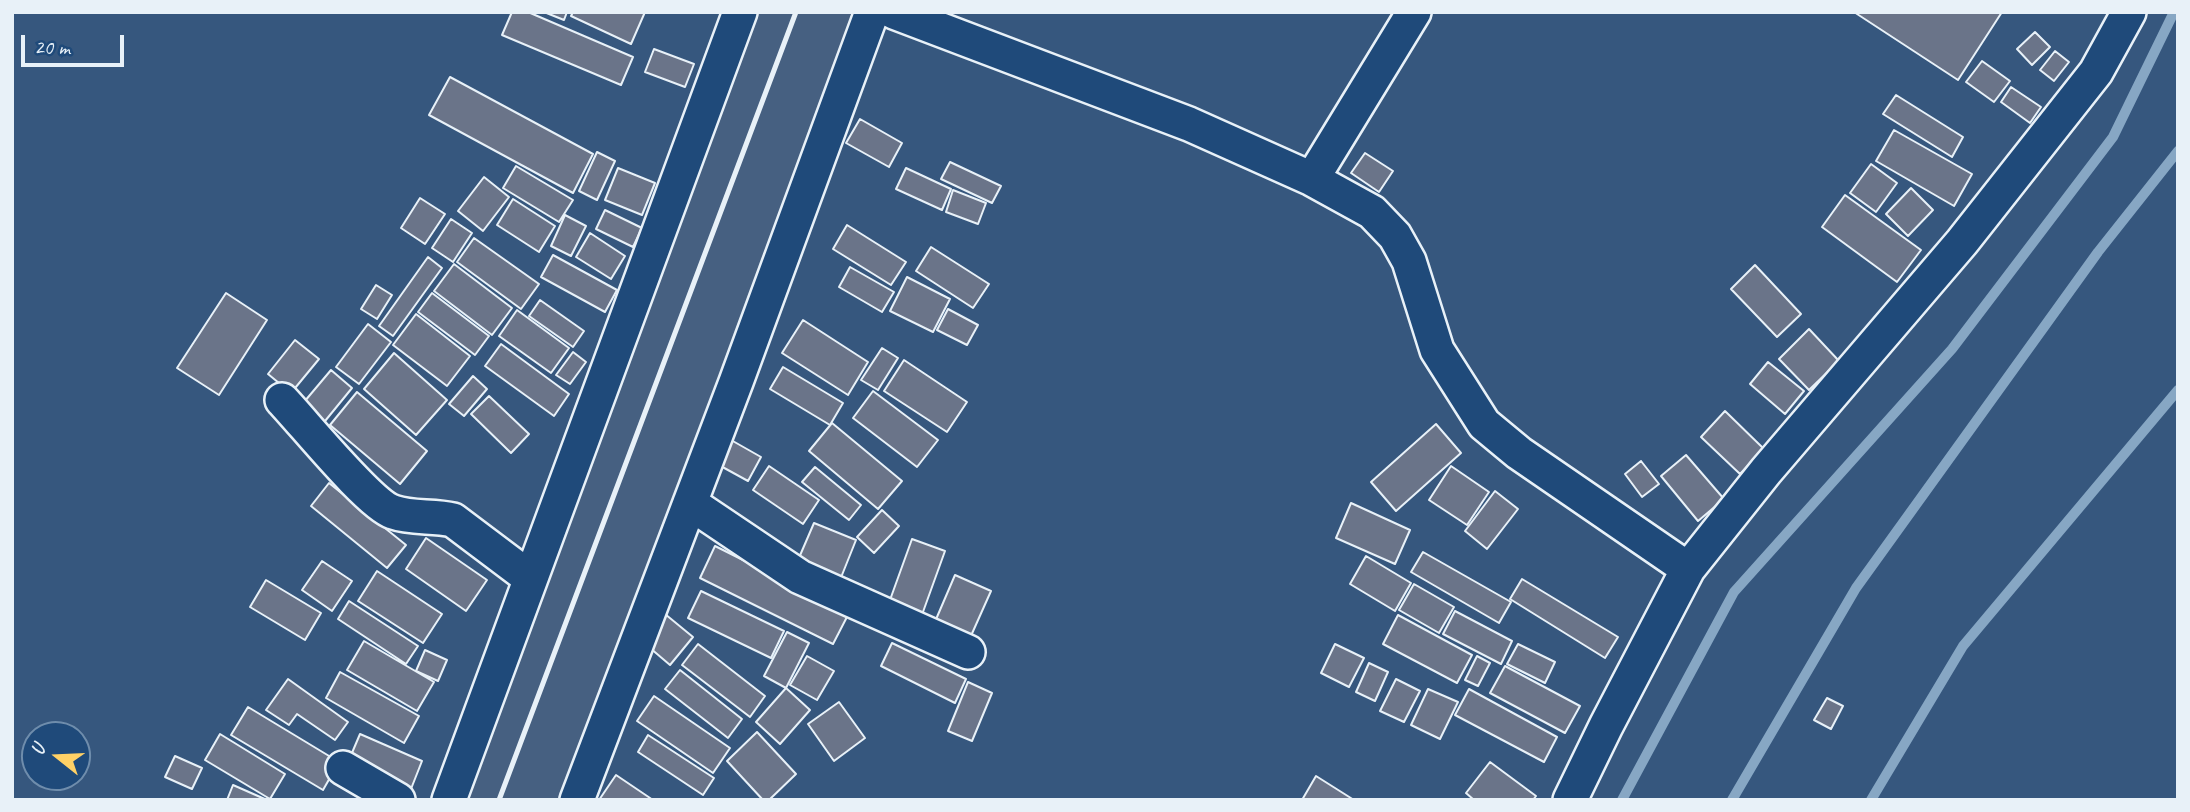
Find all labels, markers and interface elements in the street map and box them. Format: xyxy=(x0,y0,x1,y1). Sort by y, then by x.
scale bar xyxy=(24,21,128,65)
text: 20 m xyxy=(34,34,70,60)
north arrow xyxy=(21,721,91,791)
text: U xyxy=(25,742,51,758)

